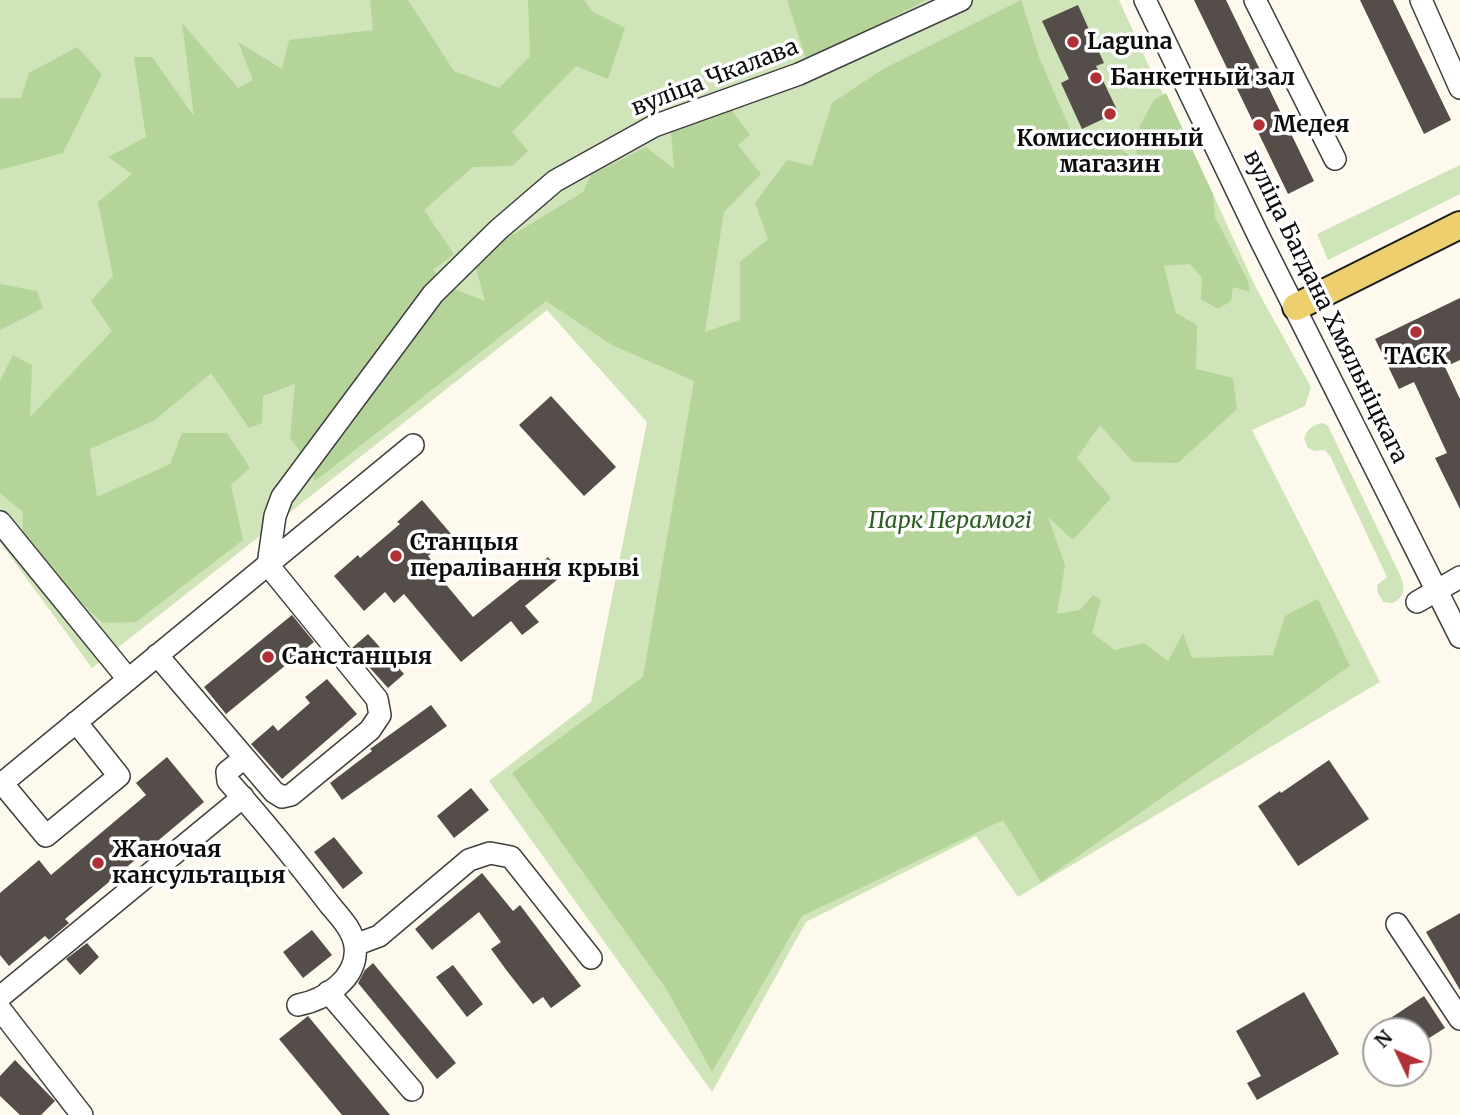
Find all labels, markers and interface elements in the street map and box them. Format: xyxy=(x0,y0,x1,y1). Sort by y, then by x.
place label: Laguna xyxy=(1087,28,1173,56)
street label: вуліца Чкалава xyxy=(628,33,802,123)
marker: Laguna xyxy=(1065,34,1081,50)
place label: Банкетный зал xyxy=(1110,64,1295,92)
marker: Банкетный зал xyxy=(1088,70,1104,86)
marker: Комиссионный магазин xyxy=(1102,106,1118,122)
place label: Медея xyxy=(1273,111,1350,139)
marker: Медея xyxy=(1251,117,1267,133)
place label: Комиссионный магазин xyxy=(1016,125,1204,179)
street label: вуліца Багдана Хмяльніцкага xyxy=(1237,146,1413,468)
marker: ТАСК xyxy=(1408,324,1424,340)
place label: ТАСК xyxy=(1384,343,1448,371)
park label: Парк Перамогі xyxy=(868,507,1032,535)
place label: Станцыя пералівання крыві xyxy=(410,529,639,583)
marker: Станцыя пералівання крыві xyxy=(388,548,404,564)
place label: Санстанцыя xyxy=(282,643,432,671)
marker: Санстанцыя xyxy=(260,649,276,665)
place label: Жаночая кансультацыя xyxy=(112,836,286,890)
marker: Жаночая кансультацыя xyxy=(90,855,106,871)
north arrow xyxy=(1362,1017,1432,1087)
text: N xyxy=(1369,1025,1397,1053)

